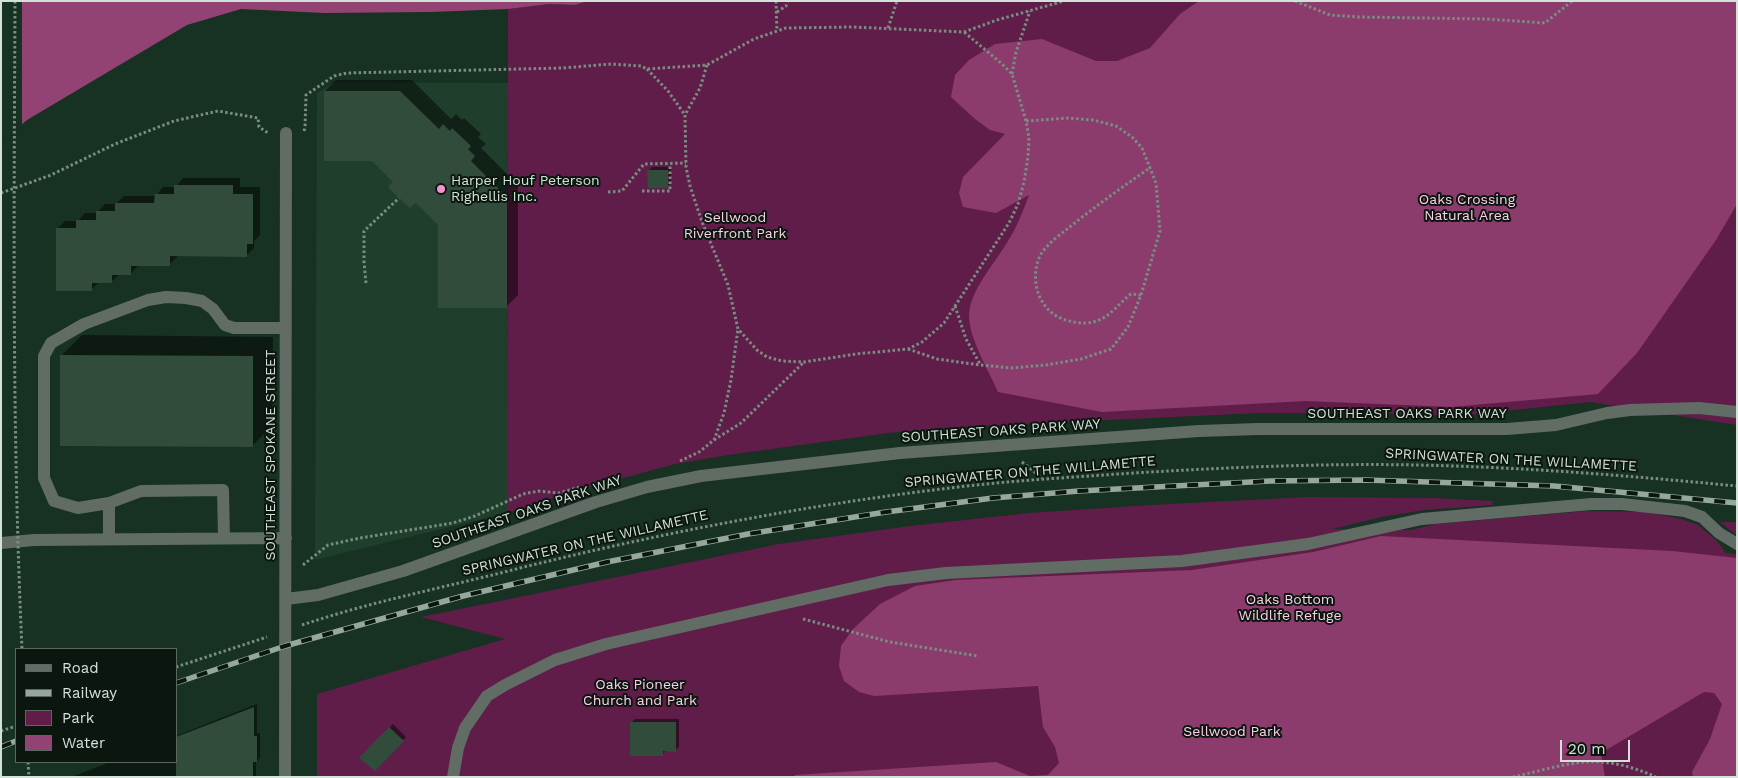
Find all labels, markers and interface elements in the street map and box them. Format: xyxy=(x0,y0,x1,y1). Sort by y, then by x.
place label: Harper Houf Peterson Righellis Inc. xyxy=(451,173,600,206)
marker: Harper Houf Peterson Righellis Inc. xyxy=(435,183,447,195)
park label: Oaks Crossing Natural Area xyxy=(1419,192,1515,224)
park label: Sellwood Riverfront Park xyxy=(684,210,786,242)
street label: SOUTHEAST SPOKANE STREET xyxy=(263,350,279,560)
street label: SOUTHEAST OAKS PARK WAY xyxy=(1307,406,1507,422)
street label: SOUTHEAST OAKS PARK WAY xyxy=(901,416,1101,446)
street label: SPRINGWATER ON THE WILLAMETTE xyxy=(1385,445,1637,475)
street label: SPRINGWATER ON THE WILLAMETTE xyxy=(904,453,1156,491)
street label: SOUTHEAST OAKS PARK WAY xyxy=(430,472,624,552)
street label: SPRINGWATER ON THE WILLAMETTE xyxy=(460,506,710,580)
park label: Oaks Bottom Wildlife Refuge xyxy=(1238,592,1342,624)
legend xyxy=(15,648,178,763)
text: Road xyxy=(62,659,99,677)
park label: Oaks Pioneer Church and Park xyxy=(583,677,697,710)
text: Railway xyxy=(62,684,117,702)
text: Park xyxy=(62,709,94,727)
park label: Sellwood Park xyxy=(1183,724,1281,740)
scale bar xyxy=(1563,730,1633,762)
text: Water xyxy=(62,734,105,752)
text: 20 m xyxy=(1568,740,1606,758)

